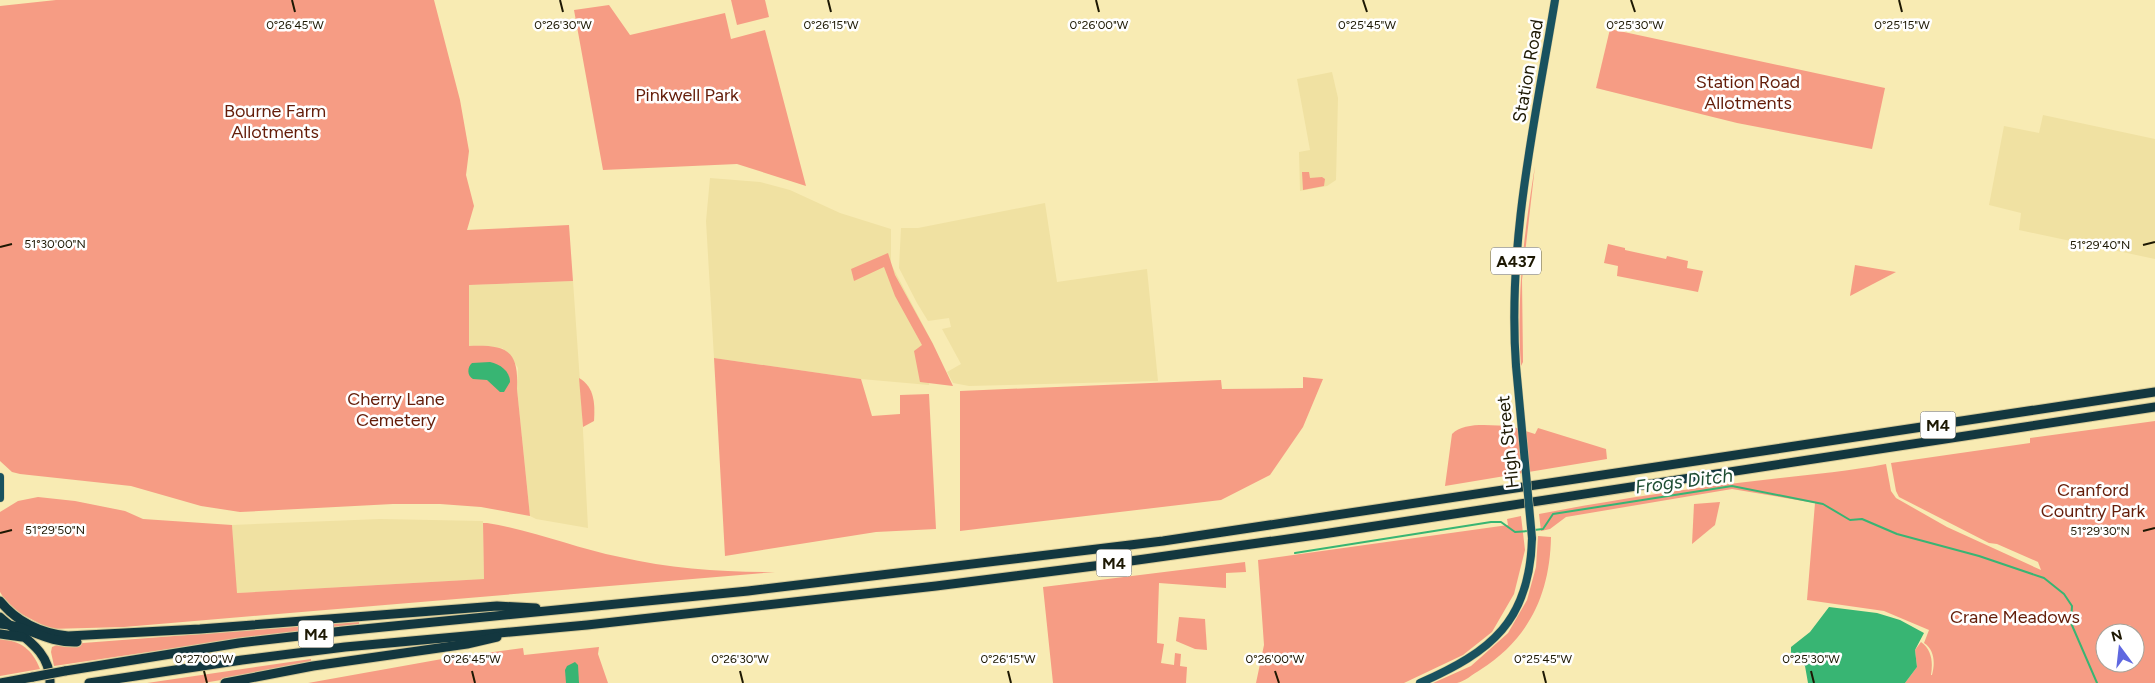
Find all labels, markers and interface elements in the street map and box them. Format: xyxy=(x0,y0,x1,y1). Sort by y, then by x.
text: 0°26'45"W xyxy=(266,18,324,32)
text: 0°26'30"W xyxy=(534,18,592,32)
text: 0°26'15"W xyxy=(803,18,859,32)
text: 0°26'00"W xyxy=(1070,18,1129,32)
text: 0°25'45"W xyxy=(1338,18,1396,32)
street label: Station Road xyxy=(1508,18,1548,124)
text: 0°25'30"W xyxy=(1606,18,1664,32)
text: 0°25'15"W xyxy=(1874,18,1930,32)
park label: Station Road Allotments xyxy=(1696,71,1800,114)
park label: Pinkwell Park xyxy=(635,84,739,106)
park label: Bourne Farm Allotments xyxy=(224,100,326,143)
text: 51°30'00"N xyxy=(24,237,86,251)
text: 51°29'40"N xyxy=(2070,238,2130,252)
road number: A437 xyxy=(1491,248,1541,274)
park label: Cherry Lane Cemetery xyxy=(347,388,445,431)
street label: High Street xyxy=(1492,394,1524,489)
road number: M4 xyxy=(1920,412,1956,438)
water label: Frogs Ditch xyxy=(1634,464,1734,498)
park label: Cranford Country Park xyxy=(2041,479,2146,522)
text: 51°29'50"N xyxy=(25,523,85,537)
text: 51°29'30"N xyxy=(2070,524,2130,538)
road number: M4 xyxy=(1096,550,1132,576)
park label: Crane Meadows xyxy=(1950,606,2080,628)
road number: M4 xyxy=(298,620,334,648)
north arrow xyxy=(2095,623,2145,673)
text: N xyxy=(2109,626,2124,646)
text: 0°27'00"W xyxy=(175,652,234,666)
text: 0°26'45"W xyxy=(443,652,501,666)
text: 0°26'30"W xyxy=(711,652,769,666)
text: 0°26'15"W xyxy=(980,652,1036,666)
text: 0°26'00"W xyxy=(1246,652,1305,666)
text: 0°25'45"W xyxy=(1514,652,1572,666)
text: 0°25'30"W xyxy=(1782,652,1840,666)

